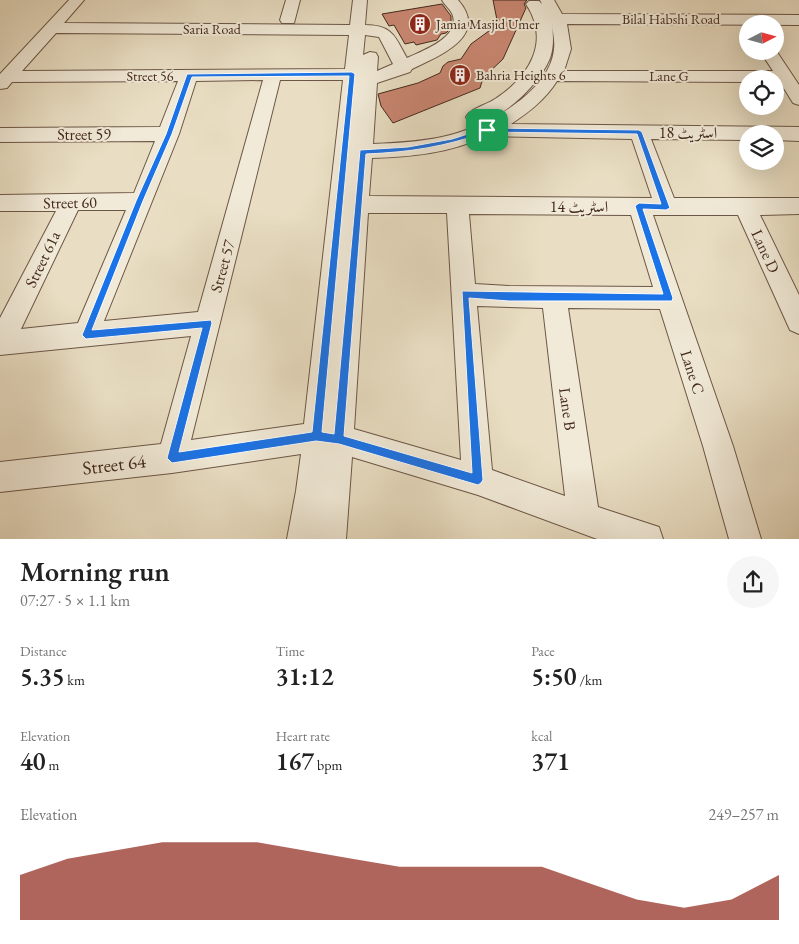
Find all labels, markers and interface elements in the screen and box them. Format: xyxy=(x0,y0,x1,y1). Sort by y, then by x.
street label: Bilal Habshi Road xyxy=(622,10,721,28)
building icon: Jamia Masjid Umer xyxy=(408,12,432,36)
place label: Jamia Masjid Umer xyxy=(435,15,540,33)
north arrow xyxy=(739,15,784,60)
map controls xyxy=(739,15,784,170)
street label: Saria Road xyxy=(183,20,242,38)
building icon: Bahria Heights 6 xyxy=(448,63,472,87)
place label: Bahria Heights 6 xyxy=(476,66,566,84)
street label: Street 56 xyxy=(127,67,174,85)
street label: Lane G xyxy=(649,67,689,85)
button: locate xyxy=(739,70,784,115)
pin xyxy=(466,109,508,151)
icon: arrive xyxy=(473,116,501,144)
street label: اسٹریٹ 18 xyxy=(659,122,717,143)
street label: Street 59 xyxy=(57,124,111,145)
button: layers xyxy=(739,125,784,170)
street label: Street 60 xyxy=(43,192,97,213)
street label: اسٹریٹ 14 xyxy=(550,196,608,217)
street label: Lane D xyxy=(746,226,785,276)
street label: Street 61a xyxy=(20,227,65,291)
street label: Street 57 xyxy=(205,237,240,295)
street label: Lane C xyxy=(676,348,709,397)
street label: Lane B xyxy=(554,386,581,432)
street label: Street 64 xyxy=(81,448,148,481)
text: Morning run xyxy=(20,553,170,589)
button: share xyxy=(727,556,779,608)
text: 07:27 · 5 × 1.1 km xyxy=(20,590,130,611)
text: Distance xyxy=(20,642,67,660)
text: Time xyxy=(276,642,305,660)
text: Pace xyxy=(531,642,555,660)
text: 5.35 xyxy=(20,660,65,692)
text: 31:12 xyxy=(276,660,334,692)
text: 5:50 xyxy=(531,660,577,692)
text: km xyxy=(65,671,85,689)
text: /km xyxy=(577,671,602,689)
text: Elevation xyxy=(20,727,70,745)
text: Heart rate xyxy=(276,727,330,745)
text: kcal xyxy=(531,727,552,745)
text: 40 xyxy=(20,745,46,777)
text: 167 xyxy=(276,745,314,777)
text: 371 xyxy=(531,745,570,777)
text: m xyxy=(46,756,59,774)
text: bpm xyxy=(314,756,342,774)
text: Elevation xyxy=(20,804,78,825)
text: 249–257 m xyxy=(708,804,779,825)

